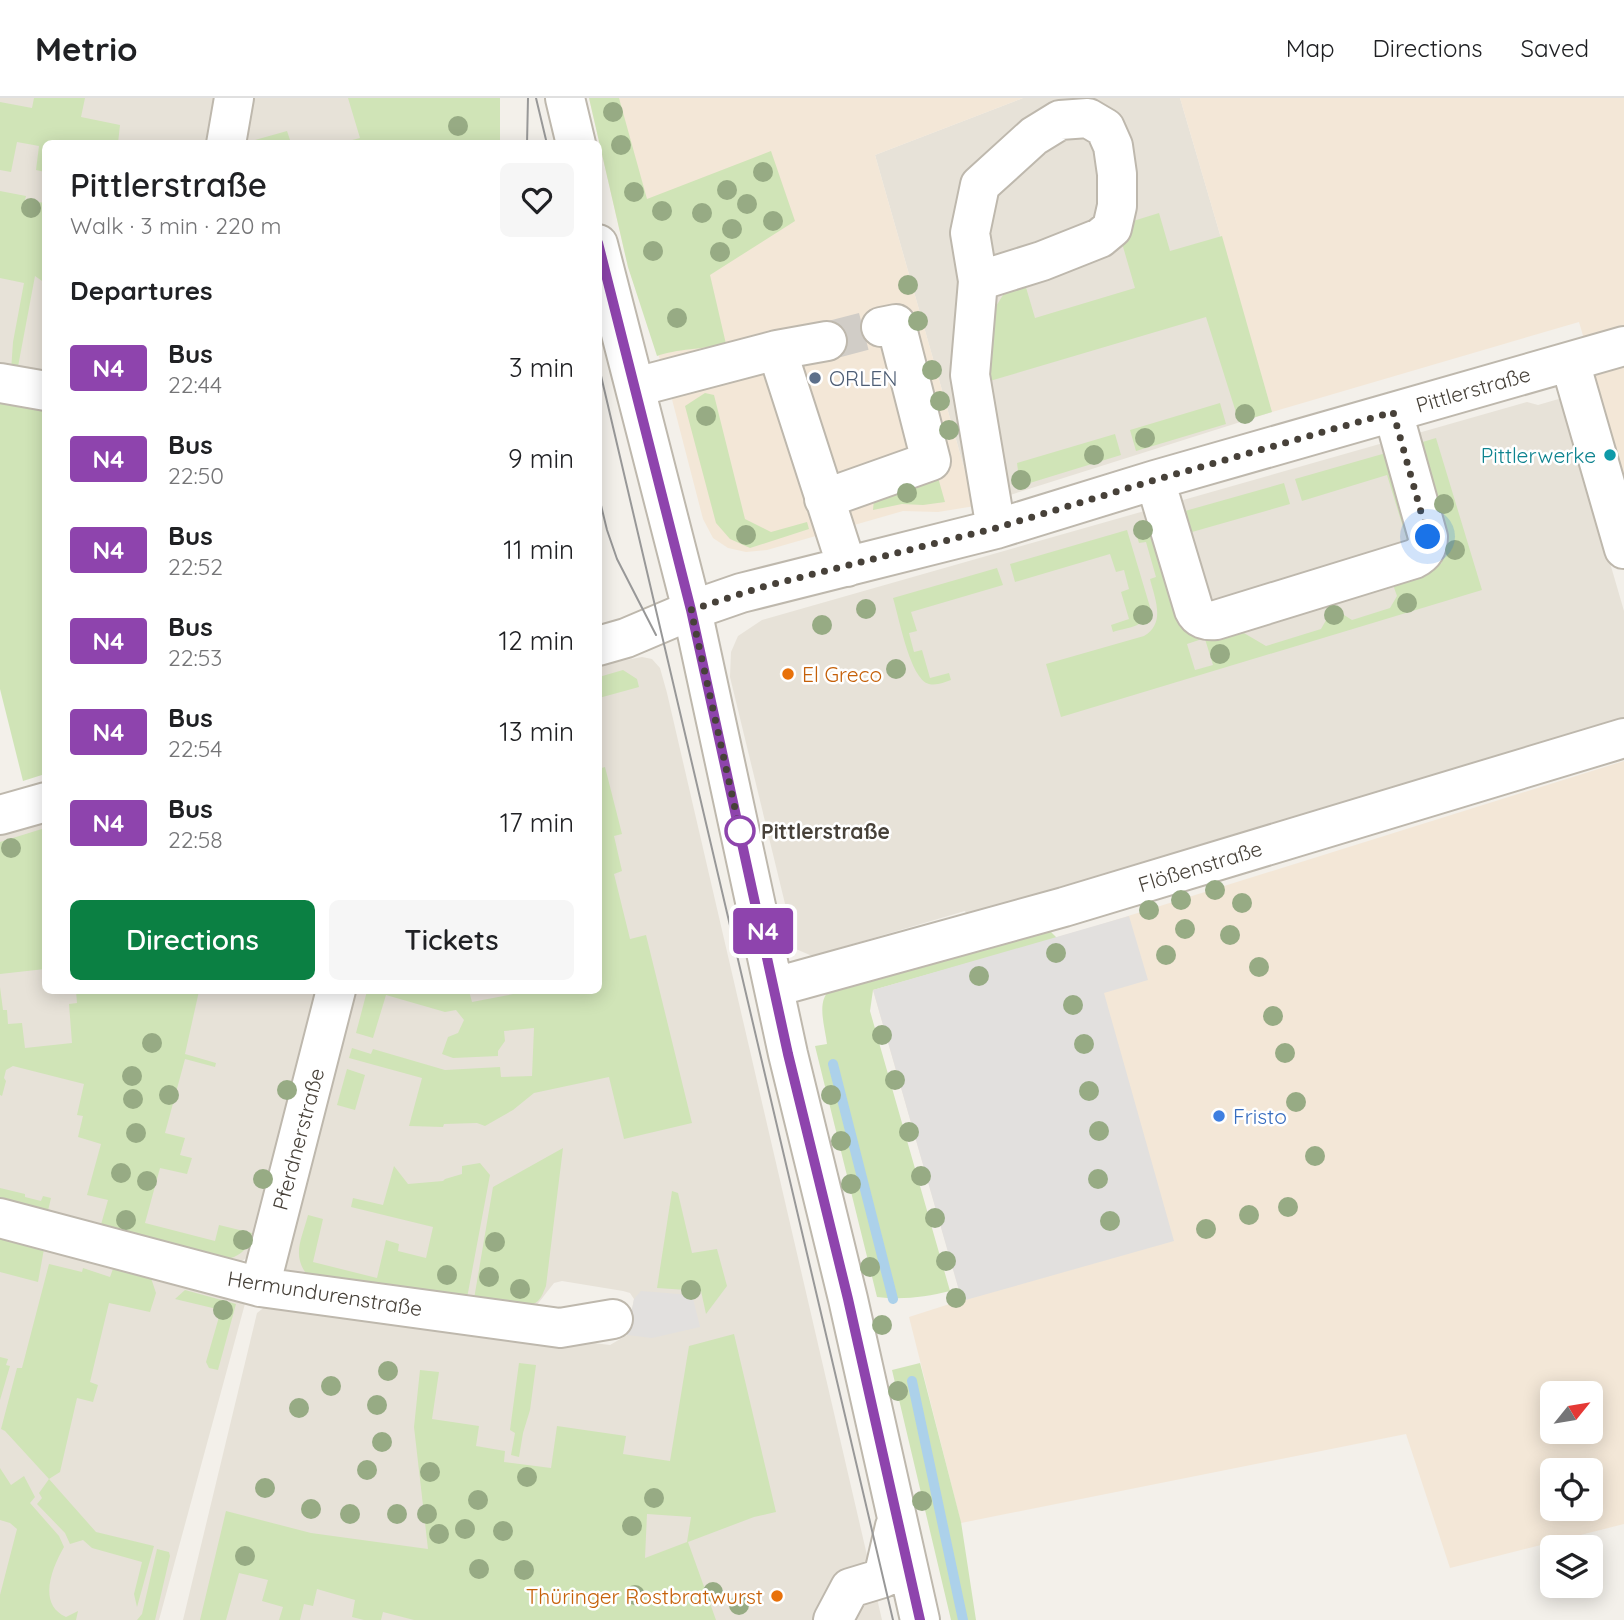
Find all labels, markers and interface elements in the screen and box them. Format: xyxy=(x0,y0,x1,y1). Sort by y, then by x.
text: Metrio xyxy=(35,28,138,69)
text: Map xyxy=(1286,33,1335,63)
text: Directions xyxy=(1373,33,1483,63)
text: Saved xyxy=(1521,33,1589,63)
button: heart xyxy=(500,163,574,237)
text: Pittlerstraße xyxy=(70,164,267,205)
text: Walk · 3 min · 220 m xyxy=(70,211,282,240)
text: Departures xyxy=(70,274,213,307)
text: Bus xyxy=(168,337,213,370)
text: 3 min xyxy=(509,351,574,384)
text: N4 xyxy=(93,353,124,383)
street label: Pittlerstraße xyxy=(1413,360,1533,418)
place label: ORLEN xyxy=(829,365,898,391)
text: 22:44 xyxy=(168,370,222,399)
marker: ORLEN xyxy=(807,370,823,386)
text: Bus xyxy=(168,428,213,461)
text: 9 min xyxy=(508,442,574,475)
place label: Pittlerwerke xyxy=(1481,442,1596,468)
text: N4 xyxy=(93,444,124,474)
marker: Pittlerwerke xyxy=(1602,447,1618,463)
text: 22:50 xyxy=(168,461,224,490)
text: Bus xyxy=(168,519,213,552)
your location xyxy=(1410,519,1445,554)
text: 11 min xyxy=(503,533,574,566)
text: N4 xyxy=(93,535,124,565)
text: 22:52 xyxy=(168,552,223,581)
text: Bus xyxy=(168,610,213,643)
text: 12 min xyxy=(499,624,574,657)
text: N4 xyxy=(93,626,124,656)
text: 22:53 xyxy=(168,643,222,672)
place label: El Greco xyxy=(802,661,882,687)
marker: El Greco xyxy=(780,666,796,682)
text: Bus xyxy=(168,701,213,734)
text: 13 min xyxy=(499,715,574,748)
text: N4 xyxy=(93,717,124,747)
text: 22:54 xyxy=(168,734,222,763)
text: Bus xyxy=(168,792,213,825)
text: 17 min xyxy=(500,806,574,839)
text: N4 xyxy=(93,808,124,838)
marker: Pittlerstraße xyxy=(725,816,755,846)
place label: Pittlerstraße xyxy=(761,818,890,844)
text: 22:58 xyxy=(168,825,223,854)
street label: Flößenstraße xyxy=(1135,835,1265,897)
button: Directions xyxy=(70,900,315,980)
button: Tickets xyxy=(329,900,574,980)
line badge: N4 xyxy=(732,908,794,954)
text: N4 xyxy=(747,916,779,946)
street label: Pferdnerstraße xyxy=(267,1065,329,1213)
place label: Fristo xyxy=(1233,1103,1287,1129)
marker: Fristo xyxy=(1211,1108,1227,1124)
street label: Hermundurenstraße xyxy=(226,1265,424,1321)
north arrow xyxy=(1540,1381,1603,1444)
map controls xyxy=(1540,1381,1603,1598)
button: locate xyxy=(1540,1458,1603,1521)
button: layers xyxy=(1540,1535,1603,1598)
place label: Thüringer Rostbratwurst xyxy=(526,1583,763,1609)
marker: Thüringer Rostbratwurst xyxy=(769,1588,785,1604)

